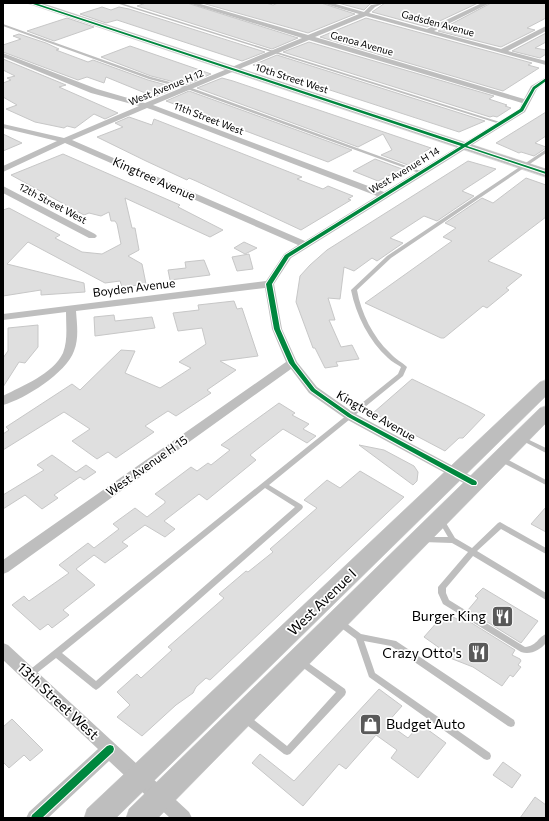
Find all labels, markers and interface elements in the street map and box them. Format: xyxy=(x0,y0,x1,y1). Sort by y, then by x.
street label: Gadsden Avenue xyxy=(400,8,476,38)
street label: Genoa Avenue xyxy=(329,28,395,58)
street label: 10th Street West xyxy=(254,61,330,95)
street label: West Avenue H 12 xyxy=(127,66,206,108)
street label: 11th Street West xyxy=(172,99,246,137)
street label: West Avenue H 14 xyxy=(367,144,441,196)
street label: Kingtree Avenue xyxy=(111,154,198,203)
street label: 12th Street West xyxy=(17,180,89,226)
street label: Boyden Avenue xyxy=(92,275,176,299)
street label: Kingtree Avenue xyxy=(334,387,419,443)
street label: West Avenue H 15 xyxy=(103,432,190,498)
street label: West Avenue I xyxy=(284,565,359,639)
restaurant icon: Burger King xyxy=(489,603,515,629)
place label: Burger King xyxy=(412,607,486,624)
restaurant icon: Crazy Otto's xyxy=(465,640,491,666)
place label: Crazy Otto's xyxy=(382,644,462,661)
street label: 13th Street West xyxy=(14,658,103,743)
shop icon: Budget Auto xyxy=(357,711,383,737)
place label: Budget Auto xyxy=(386,715,465,732)

